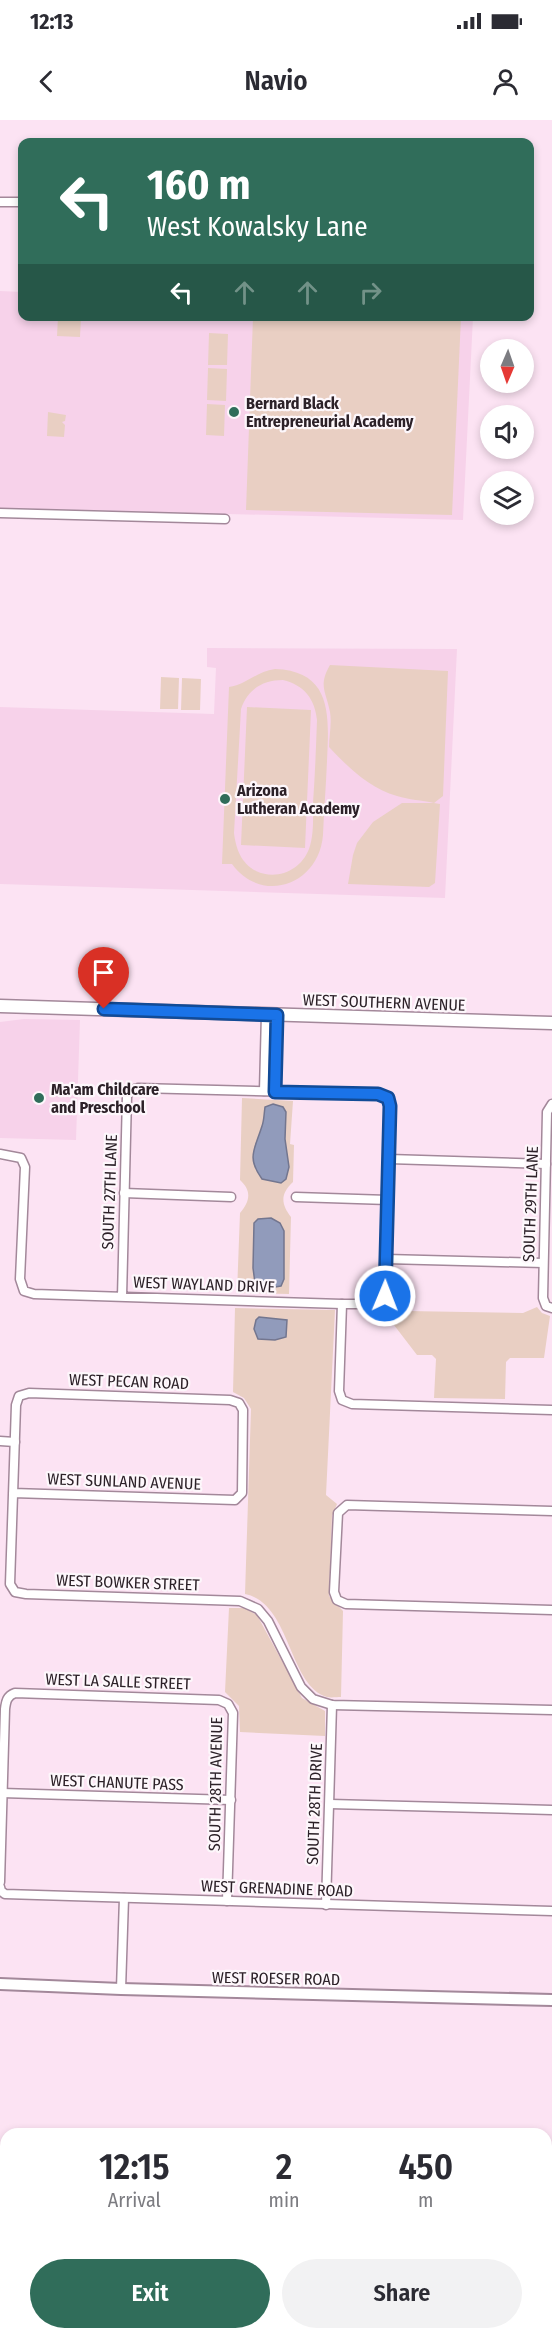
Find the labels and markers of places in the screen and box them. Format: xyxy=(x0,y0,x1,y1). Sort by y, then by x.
place label: Bernard Black Entrepreneurial Academy xyxy=(246,394,414,431)
marker: Bernard Black Entrepreneurial Academy xyxy=(227,405,241,419)
place label: Arizona Lutheran Academy xyxy=(236,781,360,818)
marker: Arizona Lutheran Academy xyxy=(218,792,232,806)
pin xyxy=(78,947,129,1009)
place label: Ma'am Childcare and Preschool xyxy=(51,1080,159,1117)
marker: Ma'am Childcare and Preschool xyxy=(32,1091,46,1105)

